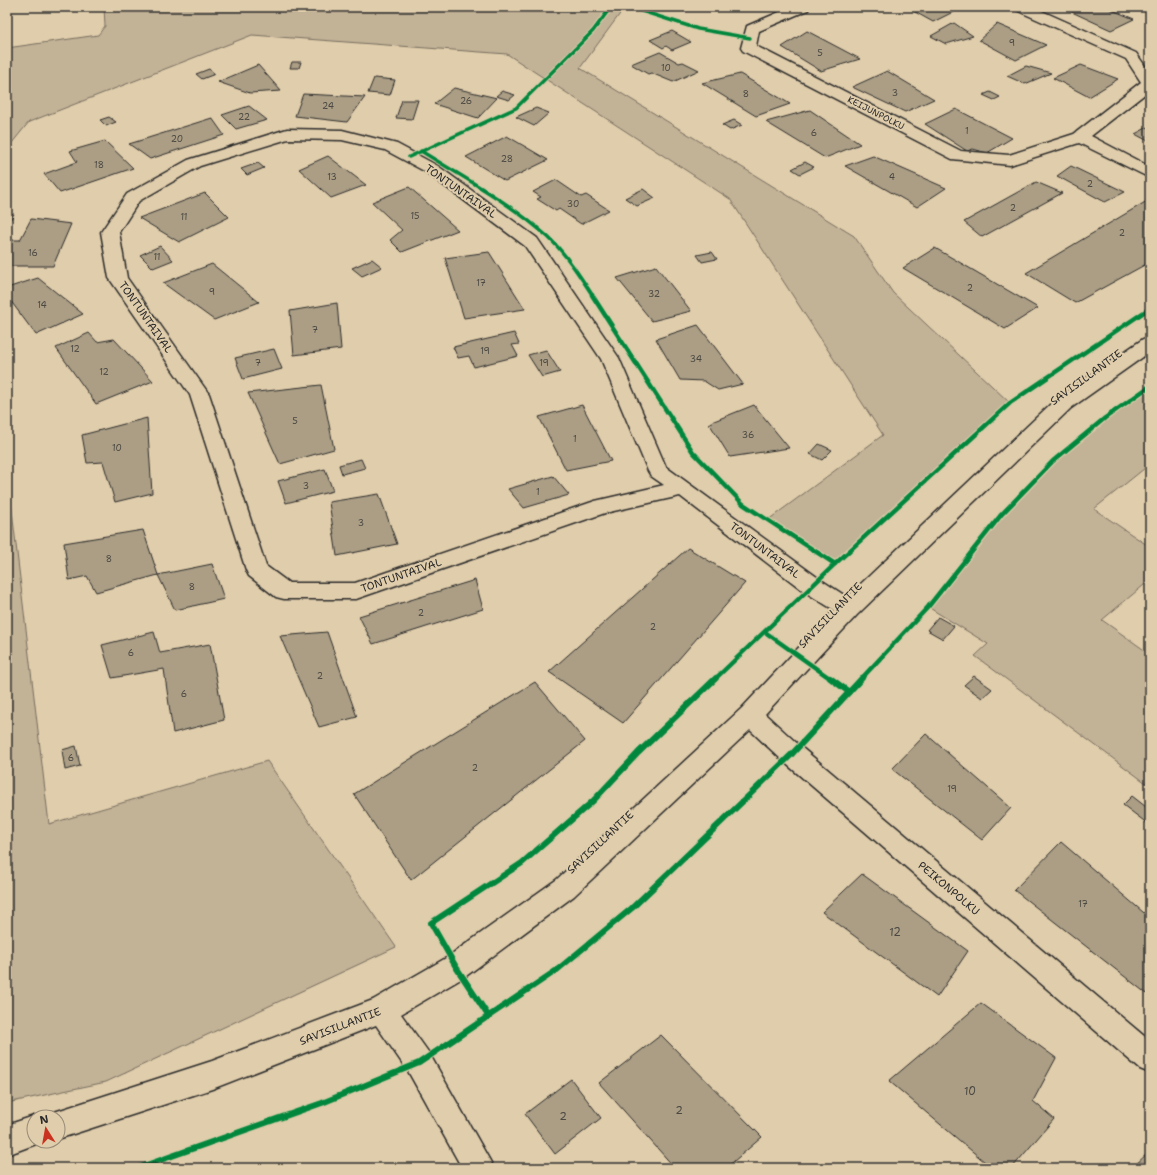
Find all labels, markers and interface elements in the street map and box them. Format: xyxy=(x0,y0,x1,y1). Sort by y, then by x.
house number: 9 xyxy=(1009,37,1015,49)
house number: 5 xyxy=(817,47,823,59)
house number: 10 xyxy=(661,62,671,74)
house number: 3 xyxy=(892,87,898,99)
house number: 8 xyxy=(743,88,749,100)
street label: KEIJUNPOLKU xyxy=(845,93,907,133)
house number: 26 xyxy=(460,95,472,107)
house number: 24 xyxy=(322,100,334,112)
house number: 22 xyxy=(238,111,250,123)
house number: 1 xyxy=(965,125,969,137)
house number: 6 xyxy=(811,127,817,139)
house number: 20 xyxy=(171,133,183,145)
house number: 28 xyxy=(501,153,513,165)
house number: 18 xyxy=(94,159,104,171)
street label: TONTUNTAIVAL xyxy=(422,161,500,222)
house number: 13 xyxy=(327,171,337,183)
house number: 4 xyxy=(889,171,895,183)
house number: 2 xyxy=(1087,178,1093,190)
house number: 30 xyxy=(567,198,579,210)
house number: 2 xyxy=(1010,202,1016,214)
house number: 15 xyxy=(410,210,420,222)
house number: 11 xyxy=(180,211,188,223)
house number: 2 xyxy=(1119,227,1125,239)
house number: 16 xyxy=(28,247,38,259)
house number: 11 xyxy=(153,251,161,263)
house number: 17 xyxy=(476,277,486,289)
street label: TONTUNTAIVAL xyxy=(115,278,176,356)
house number: 2 xyxy=(967,282,973,294)
house number: 9 xyxy=(209,286,215,298)
house number: 32 xyxy=(648,288,660,300)
house number: 14 xyxy=(37,299,47,311)
house number: 7 xyxy=(312,324,318,336)
house number: 12 xyxy=(70,343,80,355)
house number: 19 xyxy=(480,345,490,357)
street label: SAVISILLANTIE xyxy=(1047,346,1126,409)
house number: 34 xyxy=(690,353,702,365)
house number: 7 xyxy=(255,357,261,369)
house number: 19 xyxy=(539,357,549,369)
house number: 12 xyxy=(99,366,109,378)
house number: 5 xyxy=(292,415,298,427)
house number: 36 xyxy=(742,429,754,441)
house number: 1 xyxy=(573,433,577,445)
house number: 10 xyxy=(112,442,122,454)
house number: 3 xyxy=(303,480,309,492)
house number: 1 xyxy=(536,486,540,498)
house number: 3 xyxy=(358,517,364,529)
street label: TONTUNTAIVAL xyxy=(727,519,803,582)
house number: 8 xyxy=(106,553,112,565)
street label: TONTUNTAIVAL xyxy=(359,555,443,596)
street label: SAVISILLANTIE xyxy=(795,579,866,652)
house number: 8 xyxy=(189,581,195,593)
house number: 2 xyxy=(418,607,424,619)
house number: 2 xyxy=(650,621,656,633)
house number: 6 xyxy=(128,647,134,659)
house number: 2 xyxy=(317,670,323,682)
house number: 6 xyxy=(181,688,187,700)
house number: 6 xyxy=(68,752,74,764)
house number: 2 xyxy=(472,762,478,774)
house number: 19 xyxy=(947,783,957,795)
street label: SAVISILLANTIE xyxy=(564,807,637,877)
street label: PEIKONPOLKU xyxy=(915,858,983,919)
house number: 17 xyxy=(1078,898,1088,910)
house number: 12 xyxy=(889,925,901,940)
street label: SAVISILLANTIE xyxy=(297,1004,383,1049)
house number: 10 xyxy=(964,1084,976,1099)
house number: 2 xyxy=(675,1103,683,1118)
north arrow xyxy=(26,1109,66,1149)
house number: 2 xyxy=(559,1109,567,1124)
text: N xyxy=(38,1111,50,1128)

